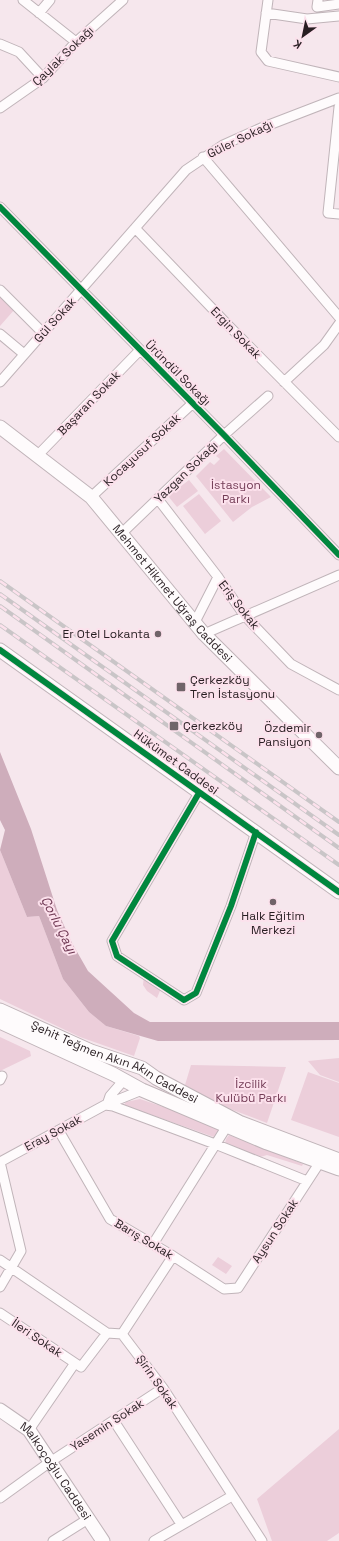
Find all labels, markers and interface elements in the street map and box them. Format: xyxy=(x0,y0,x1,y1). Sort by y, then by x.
north arrow xyxy=(283,16,323,56)
street label: Çaylak Sokağı xyxy=(29,23,97,89)
text: K xyxy=(291,37,304,52)
street label: Güler Sokağı xyxy=(204,116,276,162)
street label: Gül Sokak xyxy=(30,294,80,346)
street label: Ergin Sokak xyxy=(207,303,265,363)
street label: Üründül Sokağı xyxy=(142,337,214,409)
street label: Başaran Sokak xyxy=(54,367,124,439)
street label: Kocayusuf Sokak xyxy=(100,410,184,490)
street label: Yazgan Sokağı xyxy=(151,437,221,507)
park label: İstasyon Parkı xyxy=(211,477,261,507)
street label: Mehmet Hikmet Uğraş Caddesi xyxy=(109,521,236,666)
street label: Eriş Sokak xyxy=(215,577,264,633)
place label: Er Otel Lokanta xyxy=(62,626,150,642)
marker: Er Otel Lokanta xyxy=(153,629,163,639)
place label: Çerkezköy Tren İstasyonu xyxy=(190,672,275,702)
marker: Çerkezköy Tren İstasyonu xyxy=(175,681,187,693)
place label: Çerkezköy xyxy=(183,718,243,734)
marker: Çerkezköy xyxy=(168,720,180,732)
place label: Özdemir Pansiyon xyxy=(258,720,311,750)
street label: Hükümet Caddesi xyxy=(130,726,222,798)
marker: Özdemir Pansiyon xyxy=(314,730,324,740)
water label: Çorlu Çayı xyxy=(37,893,81,957)
marker: Halk Eğitim Merkezi xyxy=(268,897,278,907)
place label: Halk Eğitim Merkezi xyxy=(241,908,305,938)
street label: Şehit Teğmen Akın Akın Caddesi xyxy=(28,1017,201,1107)
park label: İzcilik Kulübü Parkı xyxy=(216,1076,286,1106)
street label: Eray Sokak xyxy=(22,1111,85,1155)
street label: Aysun Sokak xyxy=(248,1195,302,1266)
street label: Barış Sokak xyxy=(112,1215,177,1263)
street label: İleri Sokak xyxy=(8,1315,66,1361)
street label: Şirin Sokak xyxy=(132,1352,182,1413)
street label: Yasemin Sokak xyxy=(67,1395,147,1455)
street label: Malkoçoğlu Caddesi xyxy=(17,1418,95,1523)

